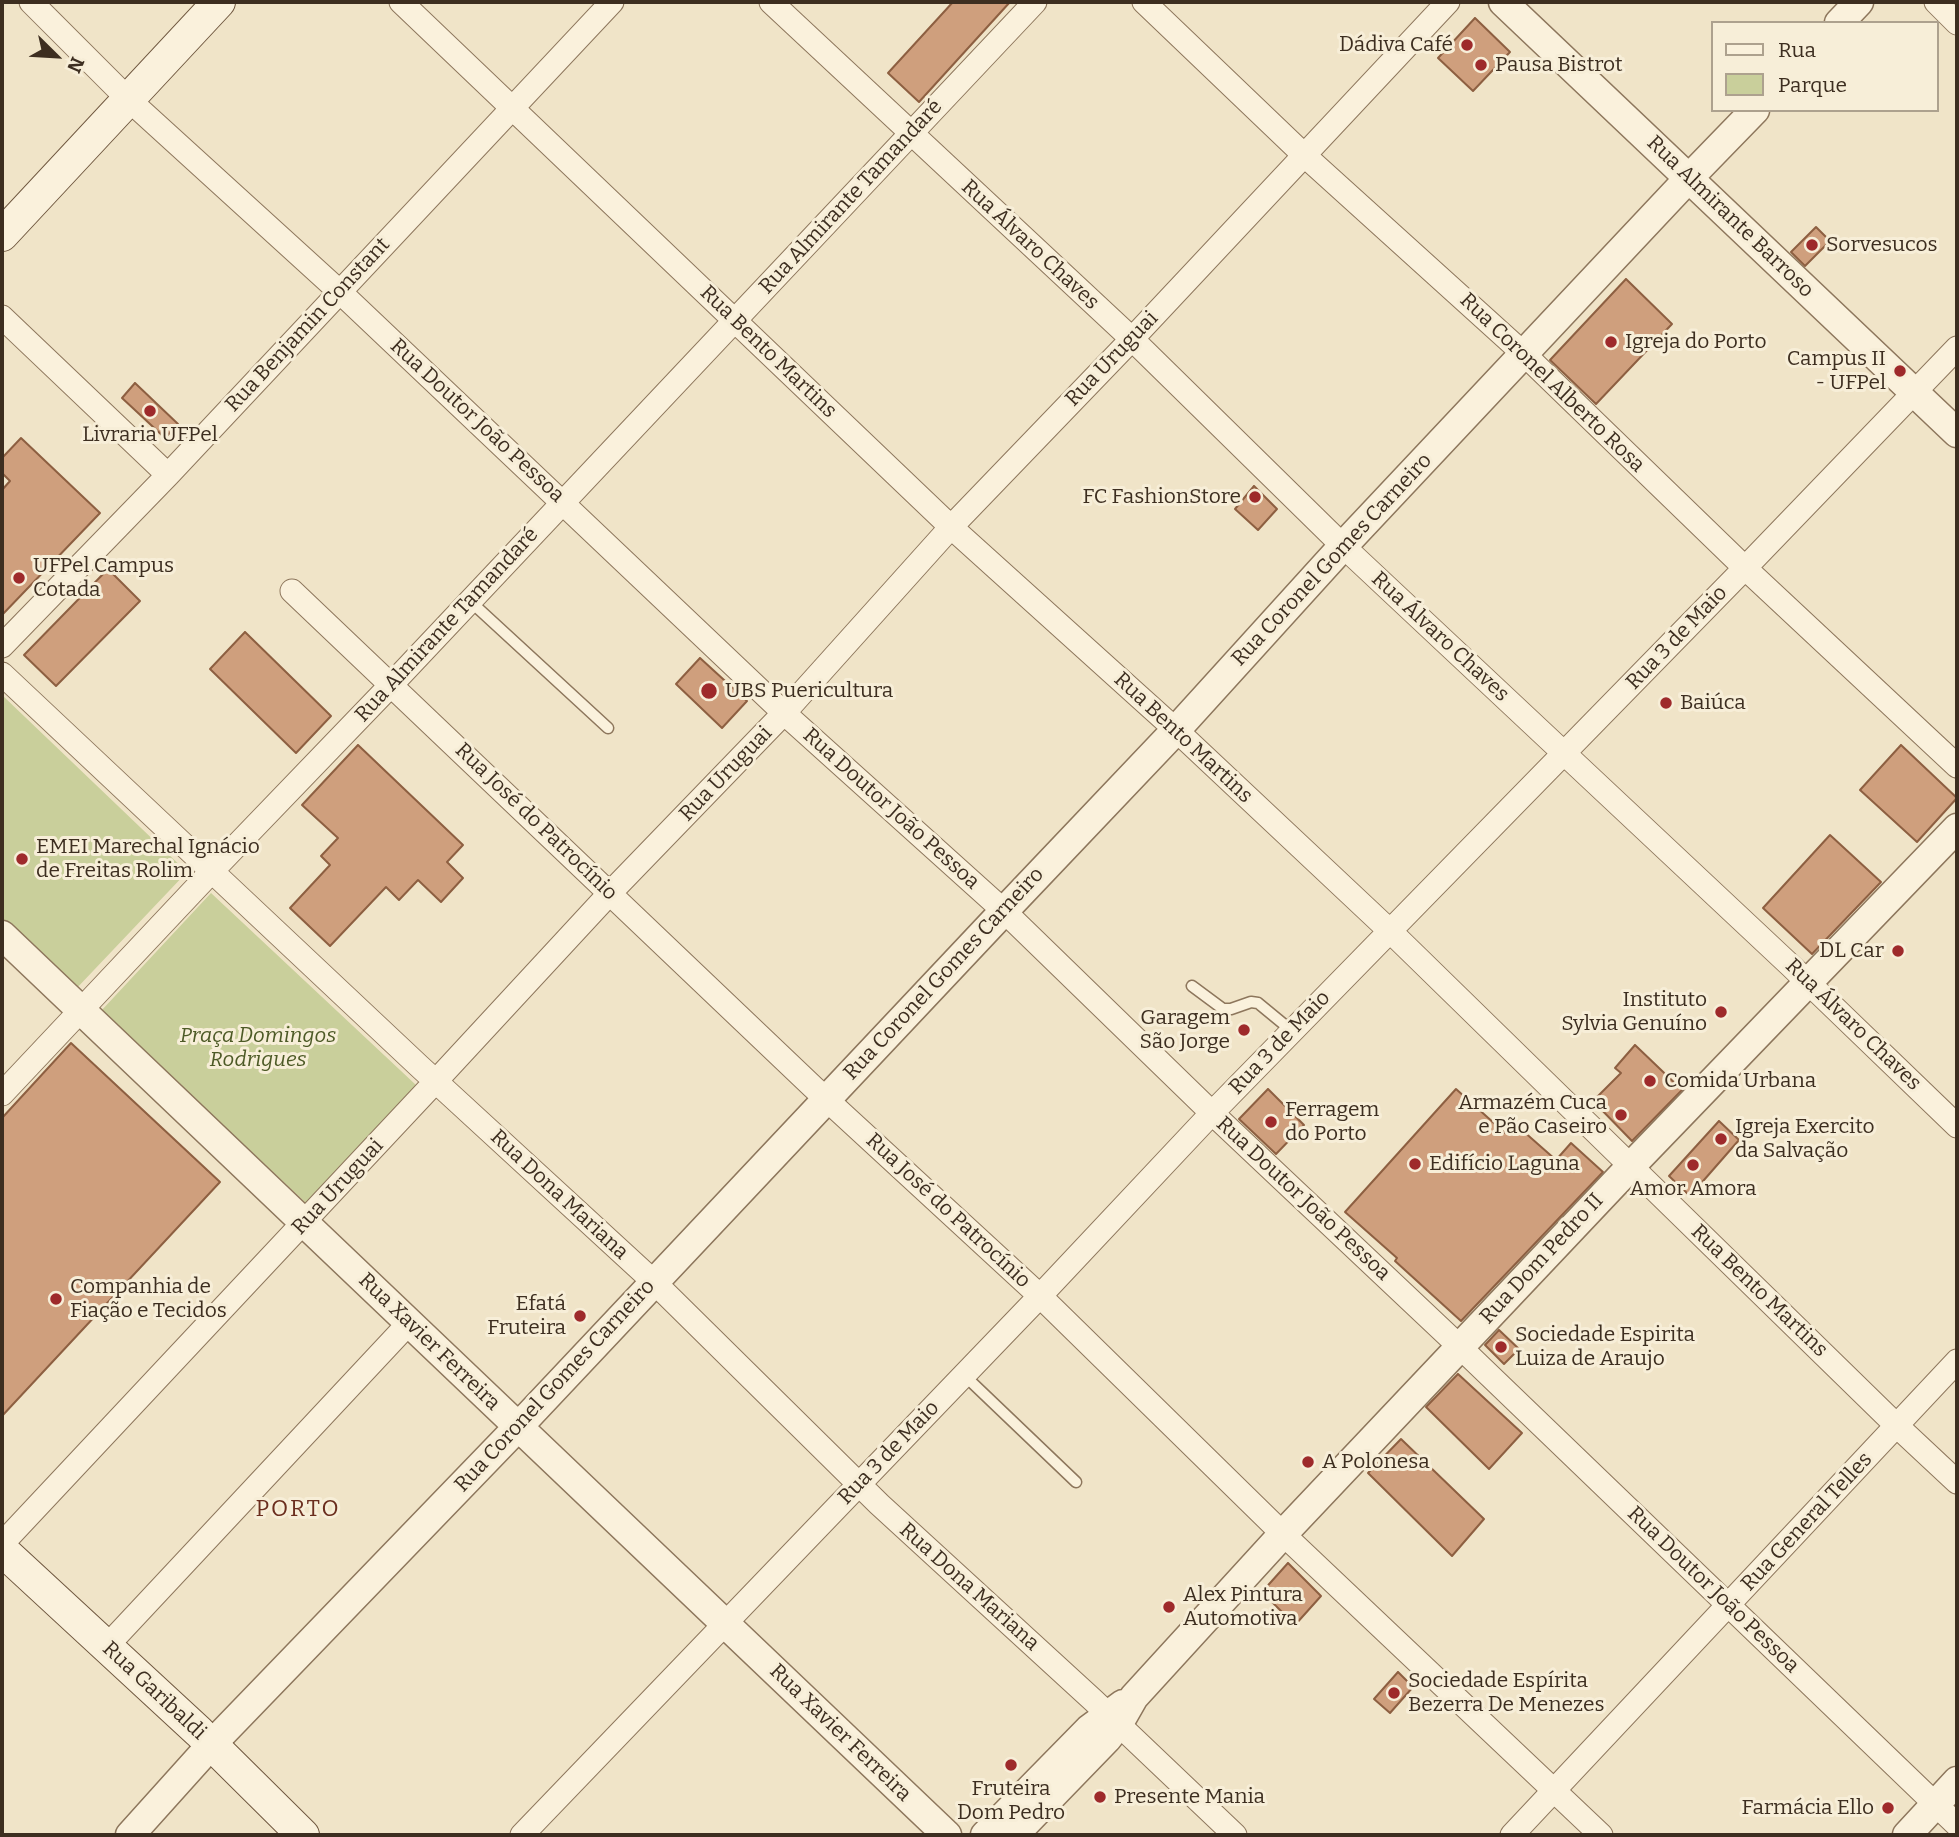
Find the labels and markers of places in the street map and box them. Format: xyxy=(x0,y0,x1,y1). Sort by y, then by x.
place label: Dádiva Café xyxy=(1339,32,1453,58)
marker: Dádiva Café xyxy=(1459,37,1475,53)
place label: Pausa Bistrot xyxy=(1495,52,1623,78)
marker: Pausa Bistrot xyxy=(1473,57,1489,73)
place label: Sorvesucos xyxy=(1826,232,1938,258)
marker: Sorvesucos xyxy=(1804,237,1820,253)
place label: Igreja do Porto xyxy=(1625,329,1766,355)
marker: Igreja do Porto xyxy=(1603,334,1619,350)
place label: Campus II - UFPel xyxy=(1787,346,1886,396)
marker: Campus II - UFPel xyxy=(1892,363,1908,379)
marker: Livraria UFPel xyxy=(142,403,158,419)
place label: Livraria UFPel xyxy=(82,422,218,448)
place label: FC FashionStore xyxy=(1083,484,1241,510)
marker: FC FashionStore xyxy=(1247,489,1263,505)
place label: UFPel Campus Cotada xyxy=(33,553,174,603)
marker: UFPel Campus Cotada xyxy=(11,570,27,586)
place label: UBS Puericultura xyxy=(725,678,893,704)
marker: UBS Puericultura xyxy=(699,681,719,701)
place label: Baiúca xyxy=(1680,690,1746,716)
marker: Baiúca xyxy=(1658,695,1674,711)
place label: EMEI Marechal Ignácio de Freitas Rolim xyxy=(36,834,260,884)
marker: EMEI Marechal Ignácio de Freitas Rolim xyxy=(14,851,30,867)
place label: DL Car xyxy=(1819,938,1884,964)
marker: DL Car xyxy=(1890,943,1906,959)
place label: Instituto Sylvia Genuíno xyxy=(1561,987,1707,1037)
marker: Instituto Sylvia Genuíno xyxy=(1713,1004,1729,1020)
place label: Garagem São Jorge xyxy=(1140,1005,1230,1055)
marker: Garagem São Jorge xyxy=(1236,1022,1252,1038)
place label: Comida Urbana xyxy=(1664,1068,1816,1094)
marker: Comida Urbana xyxy=(1642,1073,1658,1089)
place label: Armazém Cuca e Pão Caseiro xyxy=(1458,1090,1607,1140)
place label: Ferragem do Porto xyxy=(1285,1097,1379,1147)
marker: Armazém Cuca e Pão Caseiro xyxy=(1613,1107,1629,1123)
marker: Ferragem do Porto xyxy=(1263,1114,1279,1130)
place label: Igreja Exercito da Salvação xyxy=(1735,1114,1875,1164)
marker: Igreja Exercito da Salvação xyxy=(1713,1131,1729,1147)
place label: Edifício Laguna xyxy=(1429,1151,1580,1177)
marker: Edifício Laguna xyxy=(1407,1156,1423,1172)
marker: Amor Amora xyxy=(1685,1157,1701,1173)
place label: Amor Amora xyxy=(1630,1176,1756,1202)
place label: Companhia de Fiação e Tecidos xyxy=(70,1274,227,1324)
marker: Companhia de Fiação e Tecidos xyxy=(48,1291,64,1307)
place label: Efatá Fruteira xyxy=(487,1291,566,1341)
marker: Efatá Fruteira xyxy=(572,1308,588,1324)
place label: Sociedade Espirita Luiza de Araujo xyxy=(1515,1322,1695,1372)
marker: Sociedade Espirita Luiza de Araujo xyxy=(1493,1339,1509,1355)
place label: A Polonesa xyxy=(1322,1449,1430,1475)
marker: A Polonesa xyxy=(1300,1454,1316,1470)
place label: Alex Pintura Automotiva xyxy=(1183,1582,1303,1632)
marker: Alex Pintura Automotiva xyxy=(1161,1599,1177,1615)
place label: Sociedade Espírita Bezerra De Menezes xyxy=(1408,1668,1605,1718)
marker: Sociedade Espírita Bezerra De Menezes xyxy=(1386,1685,1402,1701)
marker: Fruteira Dom Pedro xyxy=(1003,1757,1019,1773)
place label: Fruteira Dom Pedro xyxy=(957,1776,1065,1826)
place label: Presente Mania xyxy=(1114,1784,1265,1810)
marker: Presente Mania xyxy=(1092,1789,1108,1805)
place label: Farmácia Ello xyxy=(1741,1795,1874,1821)
marker: Farmácia Ello xyxy=(1880,1800,1896,1816)

